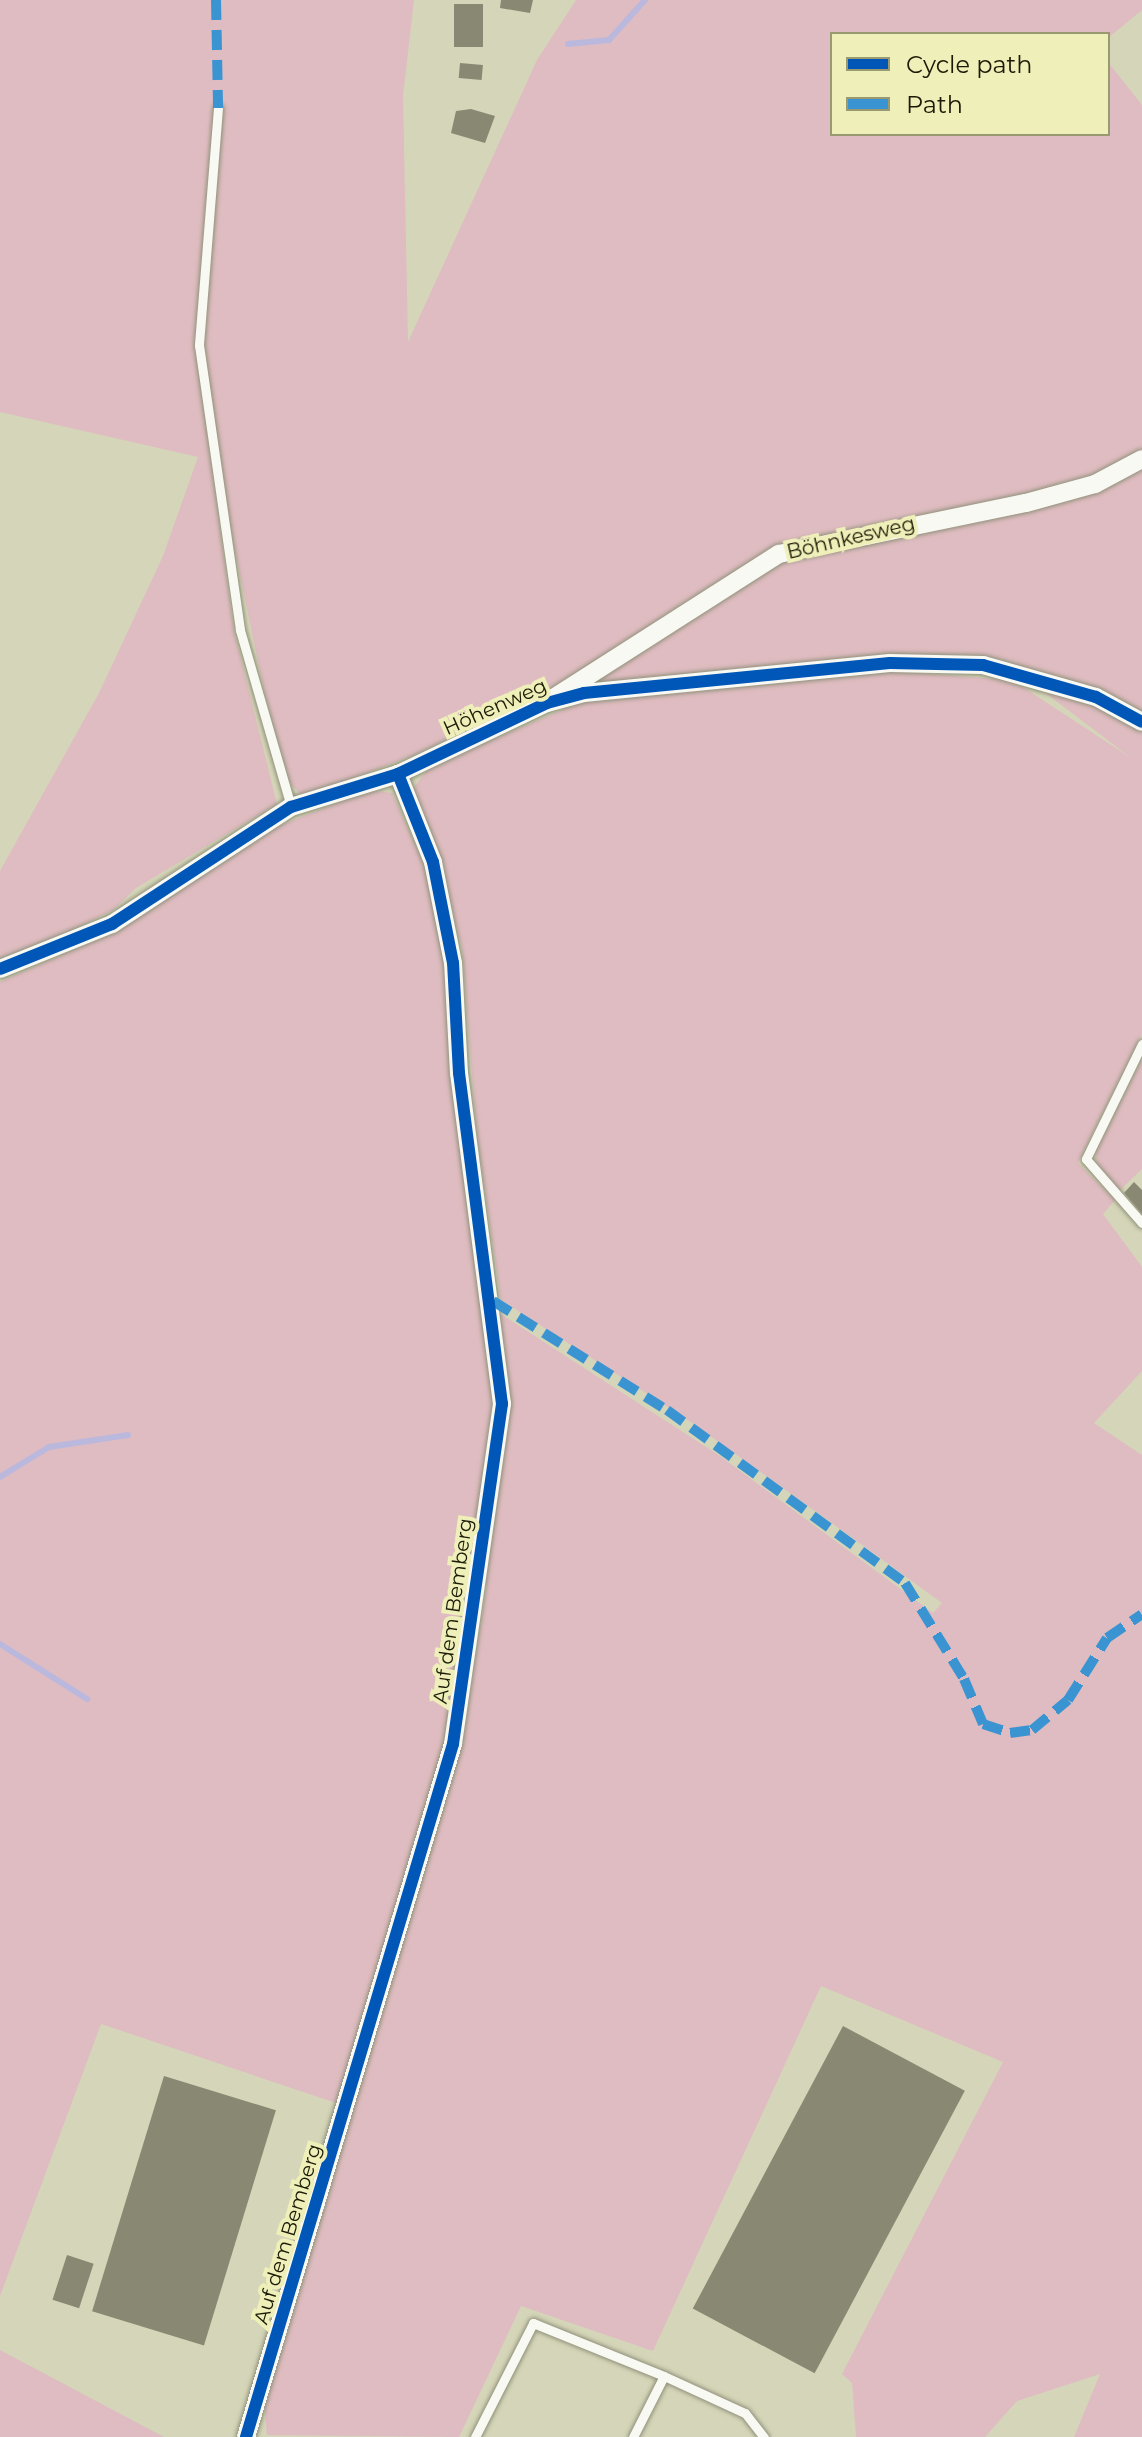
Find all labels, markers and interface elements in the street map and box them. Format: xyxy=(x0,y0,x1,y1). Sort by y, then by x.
legend xyxy=(830,32,1110,136)
text: Cycle path xyxy=(906,50,1033,79)
text: Path xyxy=(906,90,963,119)
street label: Böhnkesweg xyxy=(785,512,917,564)
street label: Höhenweg xyxy=(440,674,550,740)
street label: Auf dem Bemberg xyxy=(428,1517,478,1705)
street label: Auf dem Bemberg xyxy=(249,2141,327,2327)

